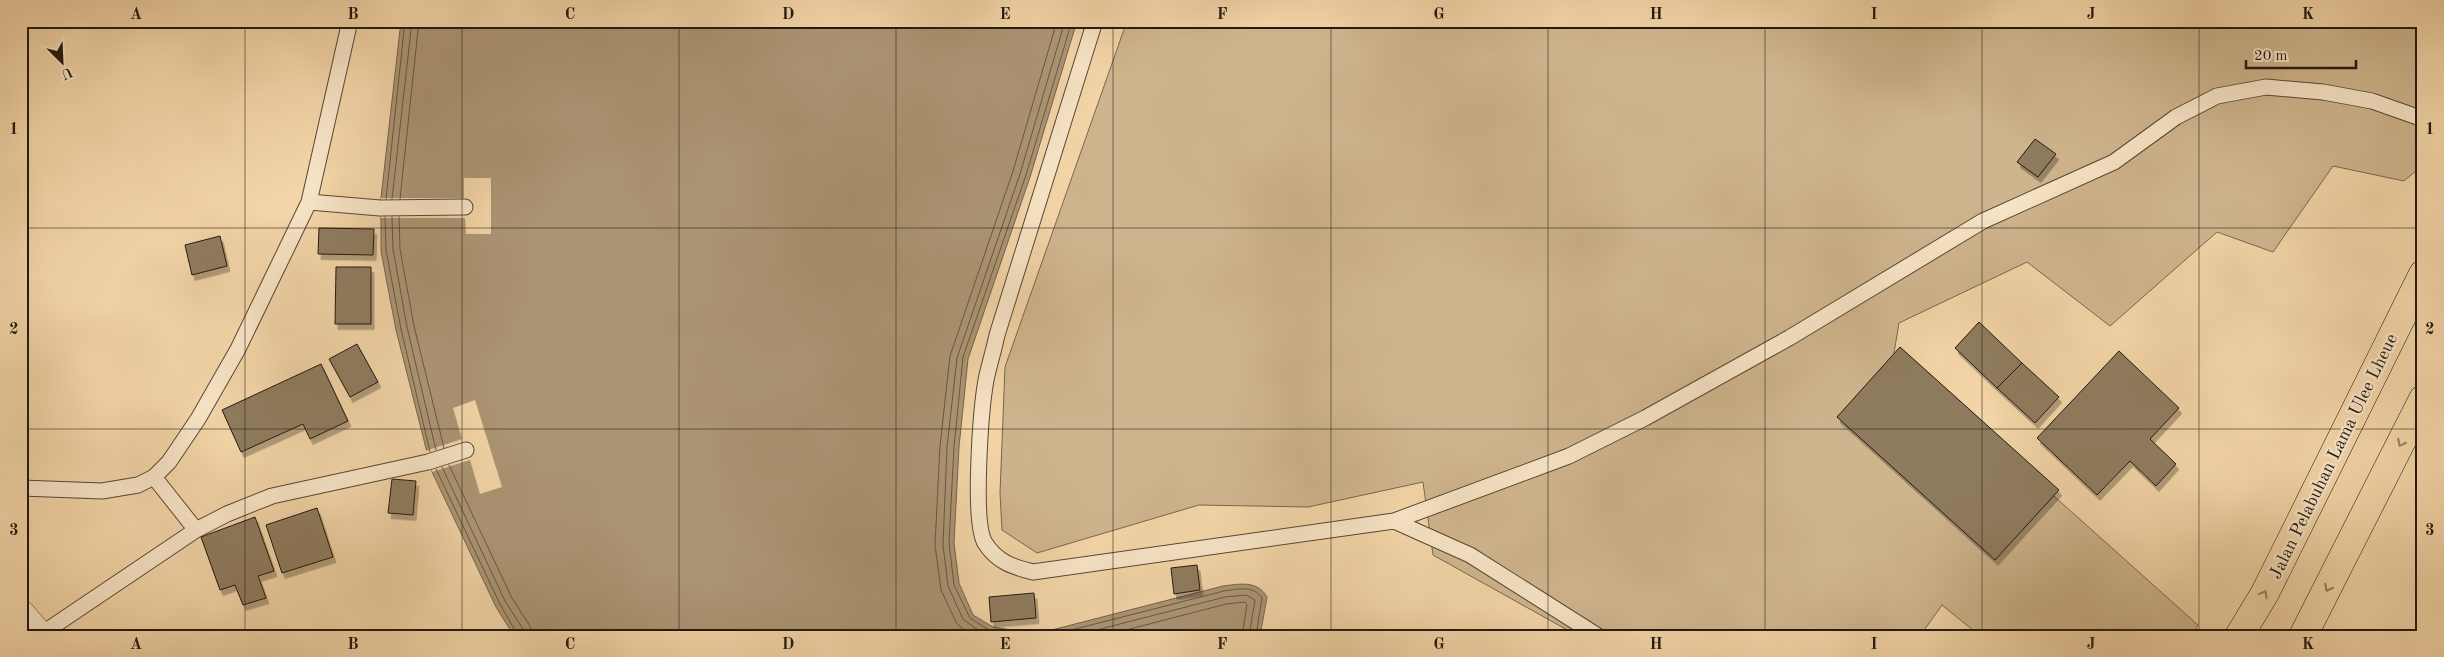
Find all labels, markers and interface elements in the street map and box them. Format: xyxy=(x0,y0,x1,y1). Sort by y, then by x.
text: A xyxy=(130,7,142,23)
text: B xyxy=(347,7,359,23)
text: C xyxy=(565,7,575,23)
text: D xyxy=(782,7,794,23)
text: E xyxy=(999,7,1011,23)
text: F xyxy=(1217,7,1228,23)
text: G xyxy=(1433,7,1445,23)
text: H xyxy=(1649,7,1663,23)
text: I xyxy=(1870,7,1878,23)
text: J xyxy=(2087,7,2096,23)
text: K xyxy=(2302,7,2314,23)
north arrow xyxy=(38,38,88,88)
scale bar xyxy=(2246,38,2356,70)
text: 20 m xyxy=(2254,49,2288,64)
text: U xyxy=(59,64,75,82)
text: 1 xyxy=(9,122,19,138)
text: 1 xyxy=(2425,122,2435,138)
text: 2 xyxy=(9,322,19,338)
text: 2 xyxy=(2425,322,2435,338)
street label: Jalan Pelabuhan Lama Ulee Lheue xyxy=(2267,331,2401,582)
one-way arrow xyxy=(2397,437,2407,446)
text: 3 xyxy=(9,523,19,539)
text: 3 xyxy=(2425,523,2435,539)
one-way arrow xyxy=(2324,583,2334,592)
one-way arrow xyxy=(2258,590,2268,599)
text: A xyxy=(130,637,142,653)
text: B xyxy=(347,637,359,653)
text: C xyxy=(565,637,575,653)
text: D xyxy=(782,637,794,653)
text: E xyxy=(999,637,1011,653)
text: F xyxy=(1217,637,1228,653)
text: G xyxy=(1433,637,1445,653)
text: H xyxy=(1649,637,1663,653)
text: I xyxy=(1870,637,1878,653)
text: J xyxy=(2087,637,2096,653)
text: K xyxy=(2302,637,2314,653)

